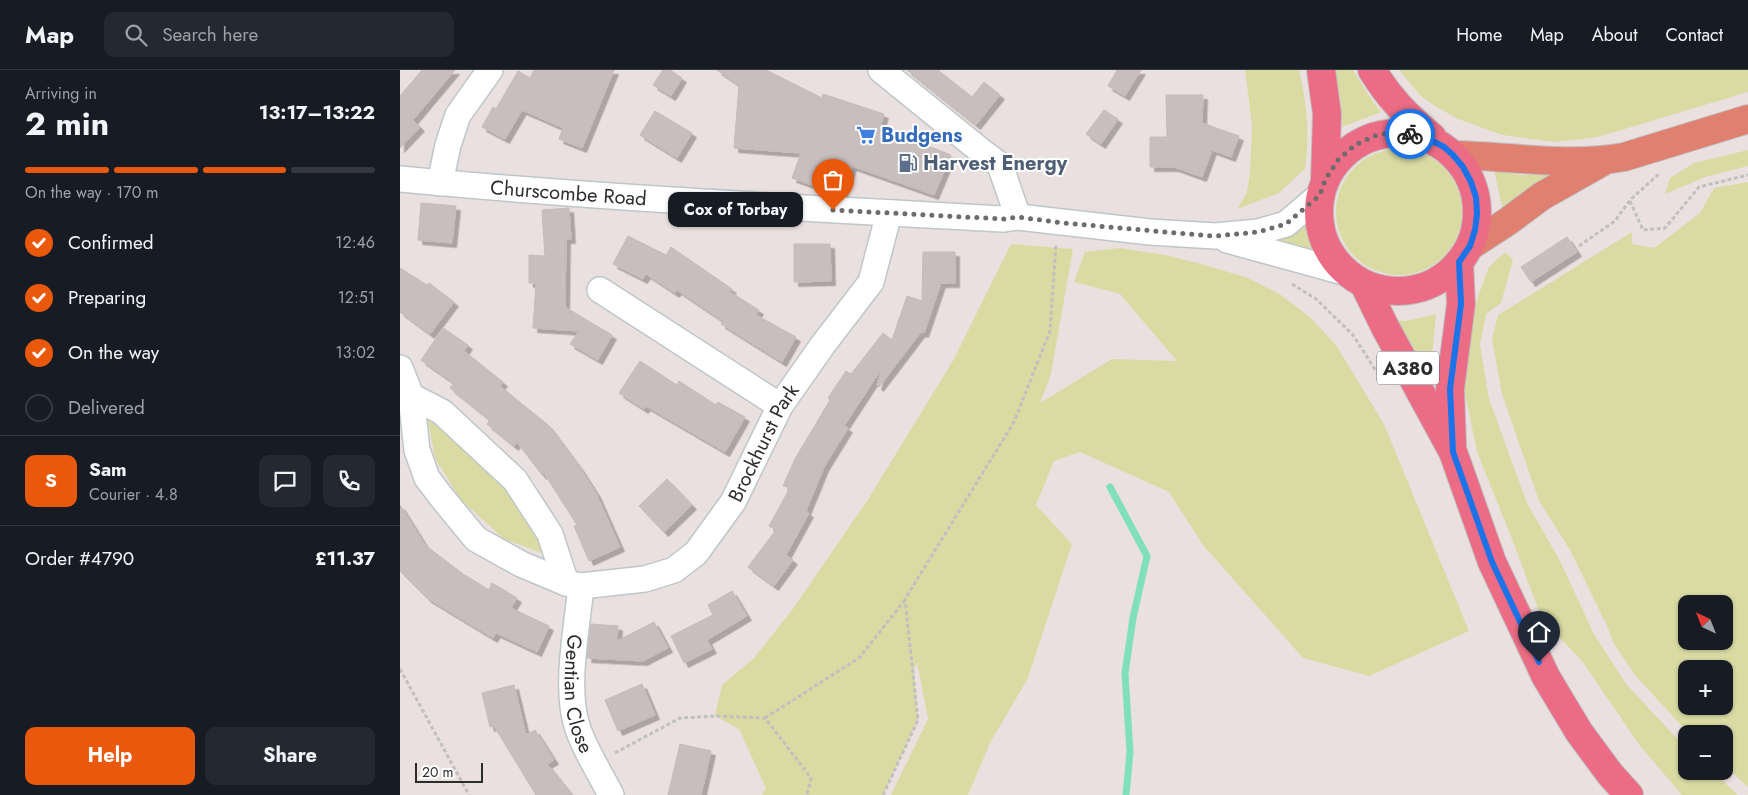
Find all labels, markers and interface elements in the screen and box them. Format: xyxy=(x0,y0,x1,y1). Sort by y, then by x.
search box xyxy=(104,12,454,57)
text: Map xyxy=(25,17,74,52)
icon: search xyxy=(122,21,150,49)
text: Search here xyxy=(162,21,258,48)
text: Home xyxy=(1456,22,1502,48)
text: Map xyxy=(1530,22,1564,48)
text: About xyxy=(1592,22,1637,48)
text: Contact xyxy=(1665,22,1723,48)
text: Arriving in xyxy=(25,82,97,105)
text: 13:17–13:22 xyxy=(259,99,375,126)
text: 2 min xyxy=(25,101,109,147)
courier xyxy=(1385,109,1435,159)
icon: bike xyxy=(1396,120,1424,148)
place label: Budgens xyxy=(881,121,962,150)
supermarket icon: Budgens xyxy=(855,124,877,146)
place label: Harvest Energy xyxy=(923,149,1068,178)
fuel station icon: Harvest Energy xyxy=(897,152,919,174)
pin xyxy=(812,159,854,210)
icon: bag xyxy=(819,166,847,194)
street label: Churscombe Road xyxy=(489,173,647,213)
text: On the way · 170 m xyxy=(25,181,159,204)
callout: Cox of Torbay xyxy=(668,192,803,228)
text: Cox of Torbay xyxy=(684,198,787,221)
icon: check xyxy=(25,229,53,257)
text: Confirmed xyxy=(68,229,154,256)
text: 12:46 xyxy=(335,231,375,254)
icon: check xyxy=(25,284,53,312)
text: Preparing xyxy=(68,284,146,311)
text: 12:51 xyxy=(338,286,375,309)
icon: check xyxy=(25,339,53,367)
text: On the way xyxy=(68,339,159,366)
text: 13:02 xyxy=(336,341,375,364)
road number: A380 xyxy=(1377,352,1439,384)
street label: Brockhurst Park xyxy=(721,378,806,507)
text: Delivered xyxy=(68,394,145,421)
button: chat xyxy=(259,455,311,507)
button: phone xyxy=(323,455,375,507)
text: Sam xyxy=(89,456,127,483)
text: S xyxy=(45,467,57,494)
text: Courier · 4.8 xyxy=(89,483,178,506)
text: Order #4790 xyxy=(25,545,134,572)
text: £11.37 xyxy=(315,545,375,572)
north arrow xyxy=(1678,595,1732,650)
map controls xyxy=(1678,595,1733,780)
pin xyxy=(1518,611,1560,662)
icon: home xyxy=(1525,618,1553,646)
street label: Gentian Close xyxy=(557,633,600,758)
button: + xyxy=(1678,660,1733,715)
button: − xyxy=(1678,725,1733,780)
button: Help xyxy=(25,727,195,785)
button: Share xyxy=(205,727,375,785)
scale bar xyxy=(415,760,482,783)
text: 20 m xyxy=(422,762,454,782)

